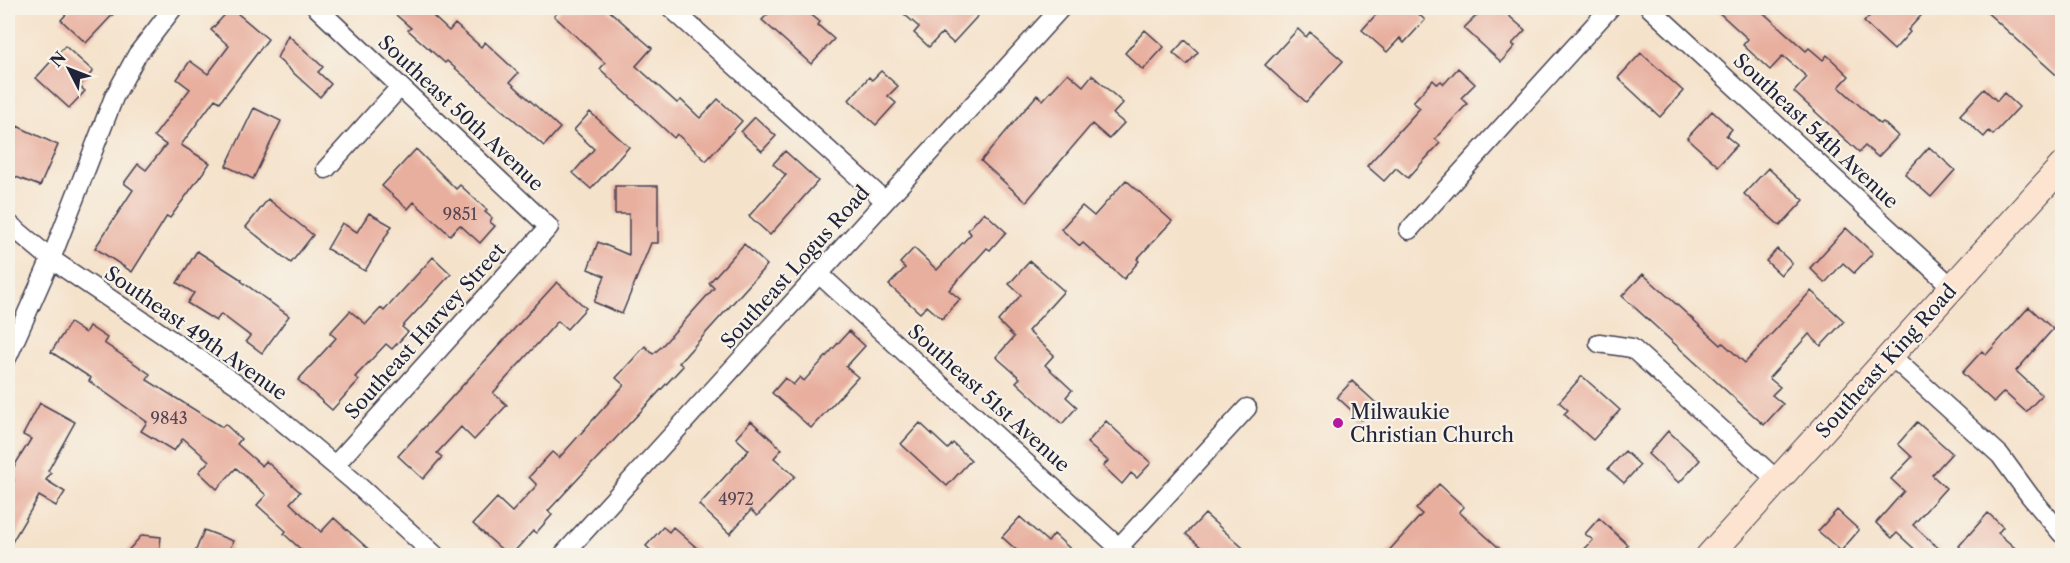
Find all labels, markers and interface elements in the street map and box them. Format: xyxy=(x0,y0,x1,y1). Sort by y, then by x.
street label: Southeast 50th Avenue xyxy=(373,30,549,196)
north arrow xyxy=(39,39,99,99)
text: N xyxy=(46,47,70,71)
street label: Southeast 54th Avenue xyxy=(1729,48,1903,214)
street label: Southeast Logus Road xyxy=(716,181,874,353)
house number: 9851 xyxy=(443,204,477,224)
street label: Southeast Harvey Street xyxy=(340,238,510,424)
street label: Southeast 49th Avenue xyxy=(100,261,292,405)
street label: Southeast King Road xyxy=(1811,279,1961,443)
street label: Southeast 51st Avenue xyxy=(903,319,1075,477)
place label: Milwaukie Christian Church xyxy=(1350,400,1515,447)
house number: 9843 xyxy=(151,408,187,428)
marker: Milwaukie Christian Church xyxy=(1331,416,1345,430)
house number: 4972 xyxy=(718,489,754,509)

